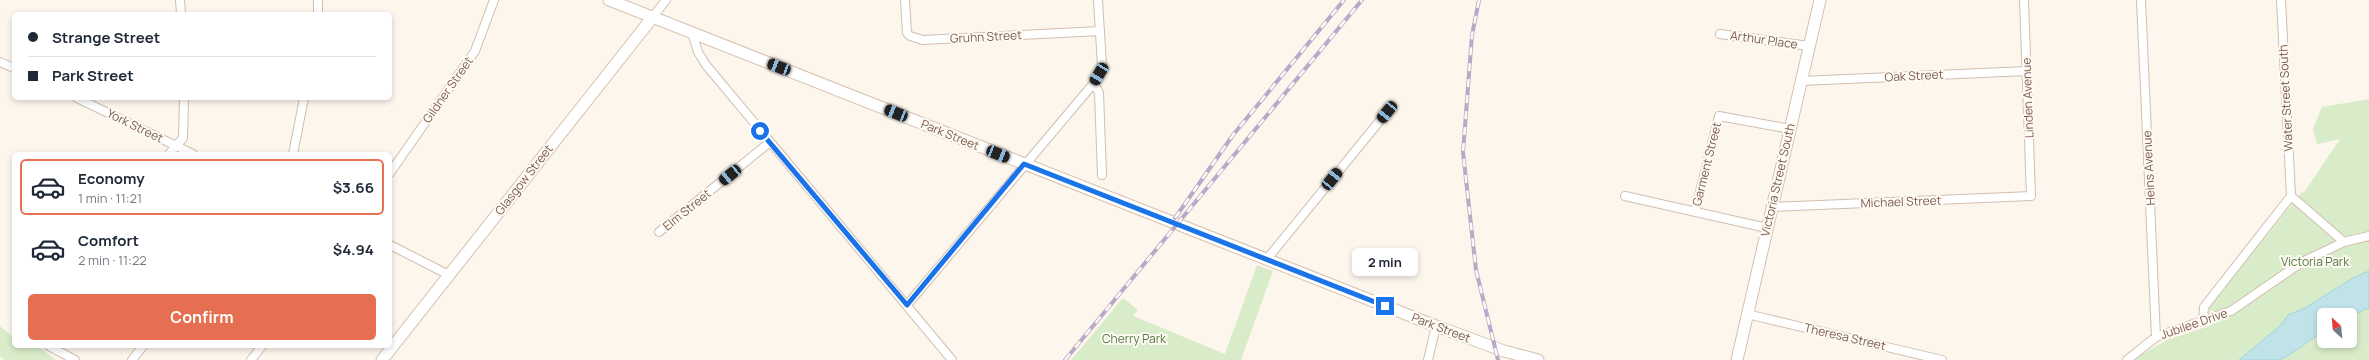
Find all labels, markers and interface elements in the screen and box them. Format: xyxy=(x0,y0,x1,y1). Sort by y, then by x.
street label: Gruhn Street xyxy=(950,26,1022,47)
street label: Arthur Place xyxy=(1729,26,1799,53)
text: Strange Street xyxy=(52,27,160,48)
street label: Water Street South xyxy=(2274,44,2297,152)
street label: Gildner Street xyxy=(418,53,477,126)
car xyxy=(766,57,792,77)
street label: Linden Avenue xyxy=(2018,57,2037,139)
car xyxy=(1088,61,1110,87)
text: Park Street xyxy=(52,65,134,86)
street label: Oak Street xyxy=(1884,65,1944,86)
car xyxy=(1375,99,1399,125)
car xyxy=(883,103,909,123)
street label: York Street xyxy=(104,105,166,147)
street label: Park Street xyxy=(918,115,982,154)
street label: Garment Street xyxy=(1688,120,1725,208)
route start xyxy=(751,122,769,140)
street label: Victoria Street South xyxy=(1756,122,1799,238)
street label: Heins Avenue xyxy=(2138,130,2159,206)
street label: Glasgow Street xyxy=(491,141,557,218)
car xyxy=(985,144,1011,164)
car xyxy=(717,163,743,187)
car xyxy=(1320,166,1344,192)
text: Economy xyxy=(78,168,145,189)
icon: car xyxy=(30,169,66,205)
text: $3.66 xyxy=(333,177,374,198)
street label: Elm Street xyxy=(659,185,715,234)
text: 1 min · 11:21 xyxy=(78,189,142,207)
street label: Michael Street xyxy=(1860,192,1942,211)
text: Comfort xyxy=(78,230,139,251)
icon: car xyxy=(30,231,66,267)
text: $4.94 xyxy=(333,239,374,260)
callout: 2 min xyxy=(1352,248,1418,276)
text: 2 min · 11:22 xyxy=(78,251,147,269)
text: 2 min xyxy=(1368,253,1402,271)
park label: Victoria Park xyxy=(2281,253,2350,270)
button: Confirm xyxy=(28,294,376,340)
route end xyxy=(1376,297,1394,315)
street label: Jubilee Drive xyxy=(2158,304,2230,343)
north arrow xyxy=(2317,308,2357,348)
map controls xyxy=(2317,308,2357,348)
street label: Park Street xyxy=(1409,309,1473,347)
street label: Theresa Street xyxy=(1803,319,1888,354)
park label: Cherry Park xyxy=(1102,330,1167,347)

